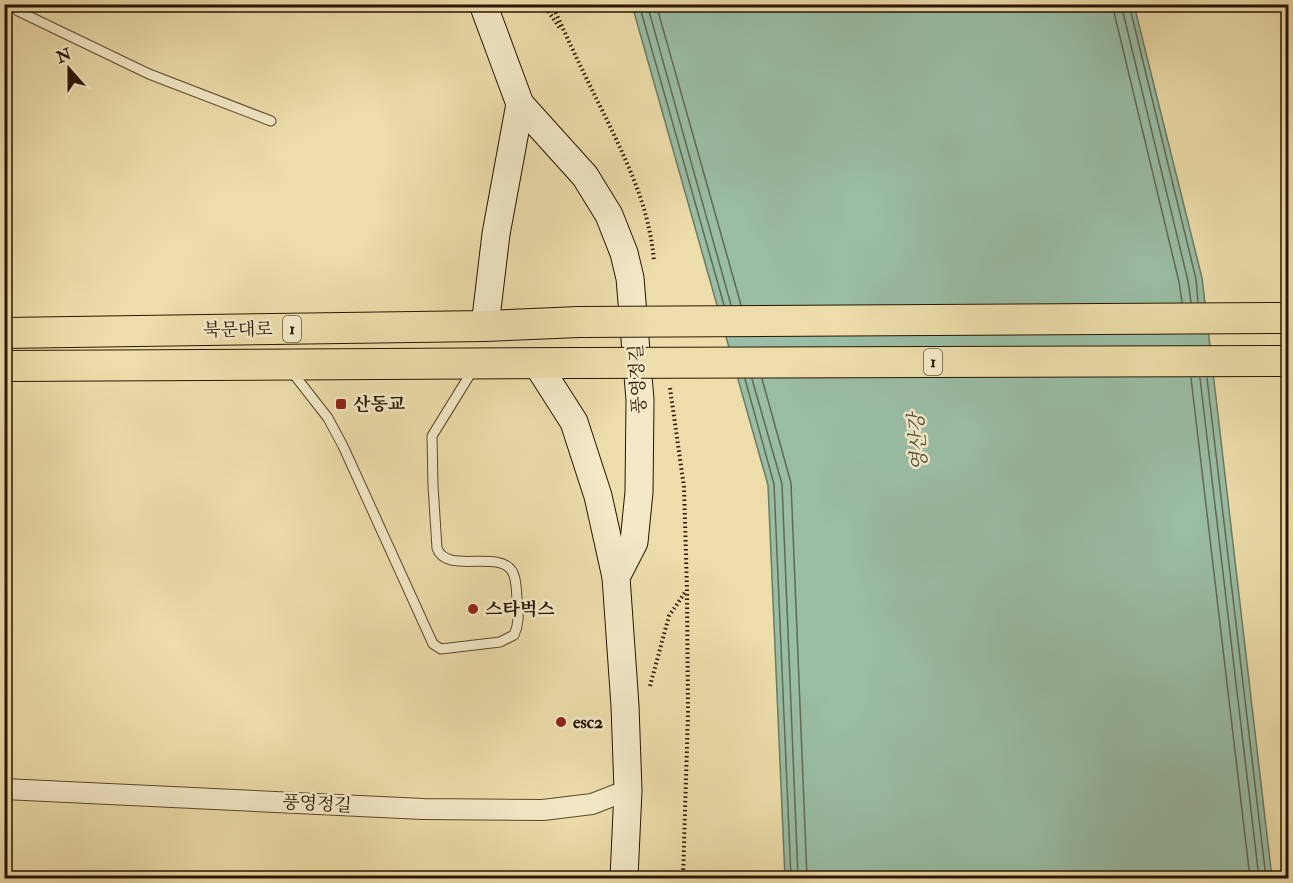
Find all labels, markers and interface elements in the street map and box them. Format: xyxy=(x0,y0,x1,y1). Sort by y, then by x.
north arrow xyxy=(39,39,99,99)
text: N xyxy=(53,44,75,68)
road number: 1 xyxy=(283,316,301,342)
street label: 북문대로 xyxy=(203,318,273,342)
street label: 풍영정길 xyxy=(625,344,651,414)
road number: 1 xyxy=(924,349,942,375)
place label: 산동교 xyxy=(353,393,406,416)
marker: 산동교 xyxy=(334,397,348,411)
water label: 영산강 xyxy=(903,410,932,472)
place label: 스타벅스 xyxy=(485,598,555,621)
marker: 스타벅스 xyxy=(466,602,480,616)
place label: esc2 xyxy=(573,711,603,734)
marker: esc2 xyxy=(554,715,568,729)
street label: 풍영정길 xyxy=(282,791,352,817)

